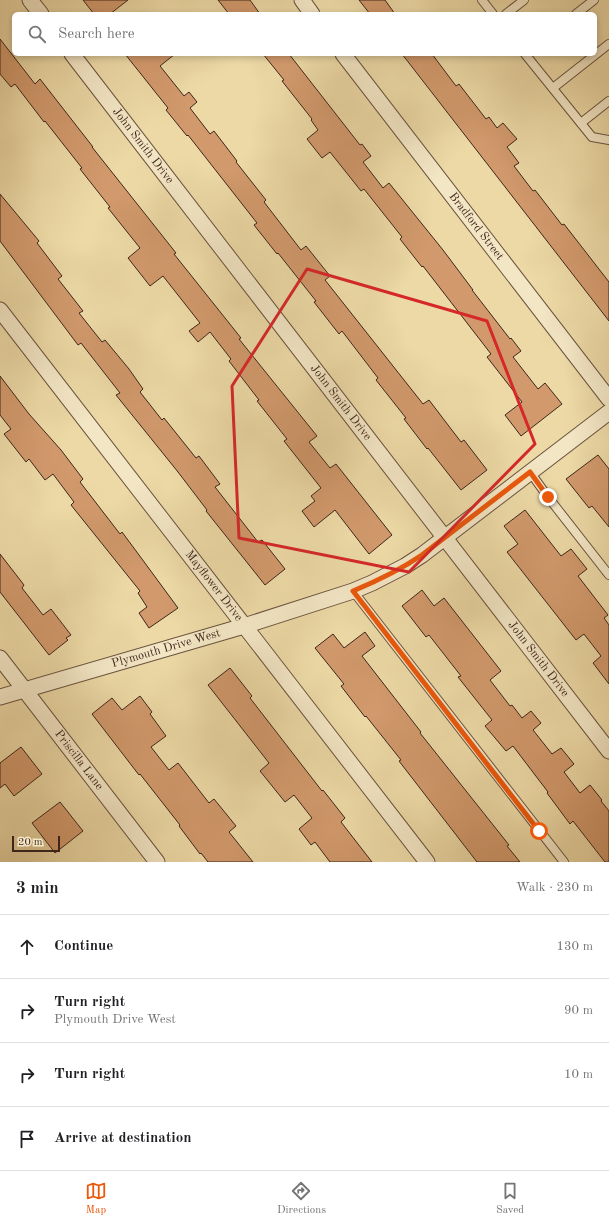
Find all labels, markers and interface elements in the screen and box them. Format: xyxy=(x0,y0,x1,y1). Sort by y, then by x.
search box xyxy=(12,12,597,56)
icon: search xyxy=(26,23,48,45)
text: Search here xyxy=(58,27,135,42)
street label: John Smith Drive xyxy=(110,106,176,186)
street label: Bradford Street xyxy=(446,191,506,263)
street label: John Smith Drive xyxy=(308,362,374,443)
route end xyxy=(539,488,557,506)
street label: Mayflower Drive xyxy=(183,548,245,624)
street label: John Smith Drive xyxy=(505,619,571,700)
street label: Plymouth Drive West xyxy=(110,627,222,670)
street label: Priscilla Lane xyxy=(52,728,106,793)
route start xyxy=(530,822,548,840)
scale bar xyxy=(12,834,60,853)
text: 20 m xyxy=(18,837,43,848)
text: 3 min xyxy=(16,880,59,897)
text: Walk · 230 m xyxy=(516,881,593,894)
icon: ahead xyxy=(16,936,38,958)
text: Continue xyxy=(54,939,113,954)
text: 130 m xyxy=(556,940,593,953)
text: Turn right xyxy=(54,995,125,1010)
icon: right xyxy=(16,1000,38,1022)
text: 90 m xyxy=(564,1004,593,1017)
text: Plymouth Drive West xyxy=(54,1013,176,1026)
icon: right xyxy=(16,1064,38,1086)
text: Turn right xyxy=(54,1067,125,1082)
text: 10 m xyxy=(564,1068,593,1081)
icon: arrive xyxy=(16,1128,38,1150)
text: Arrive at destination xyxy=(54,1131,192,1146)
tab: Map xyxy=(85,1180,107,1218)
tab: Directions xyxy=(277,1180,326,1218)
tab: Saved xyxy=(496,1180,524,1218)

